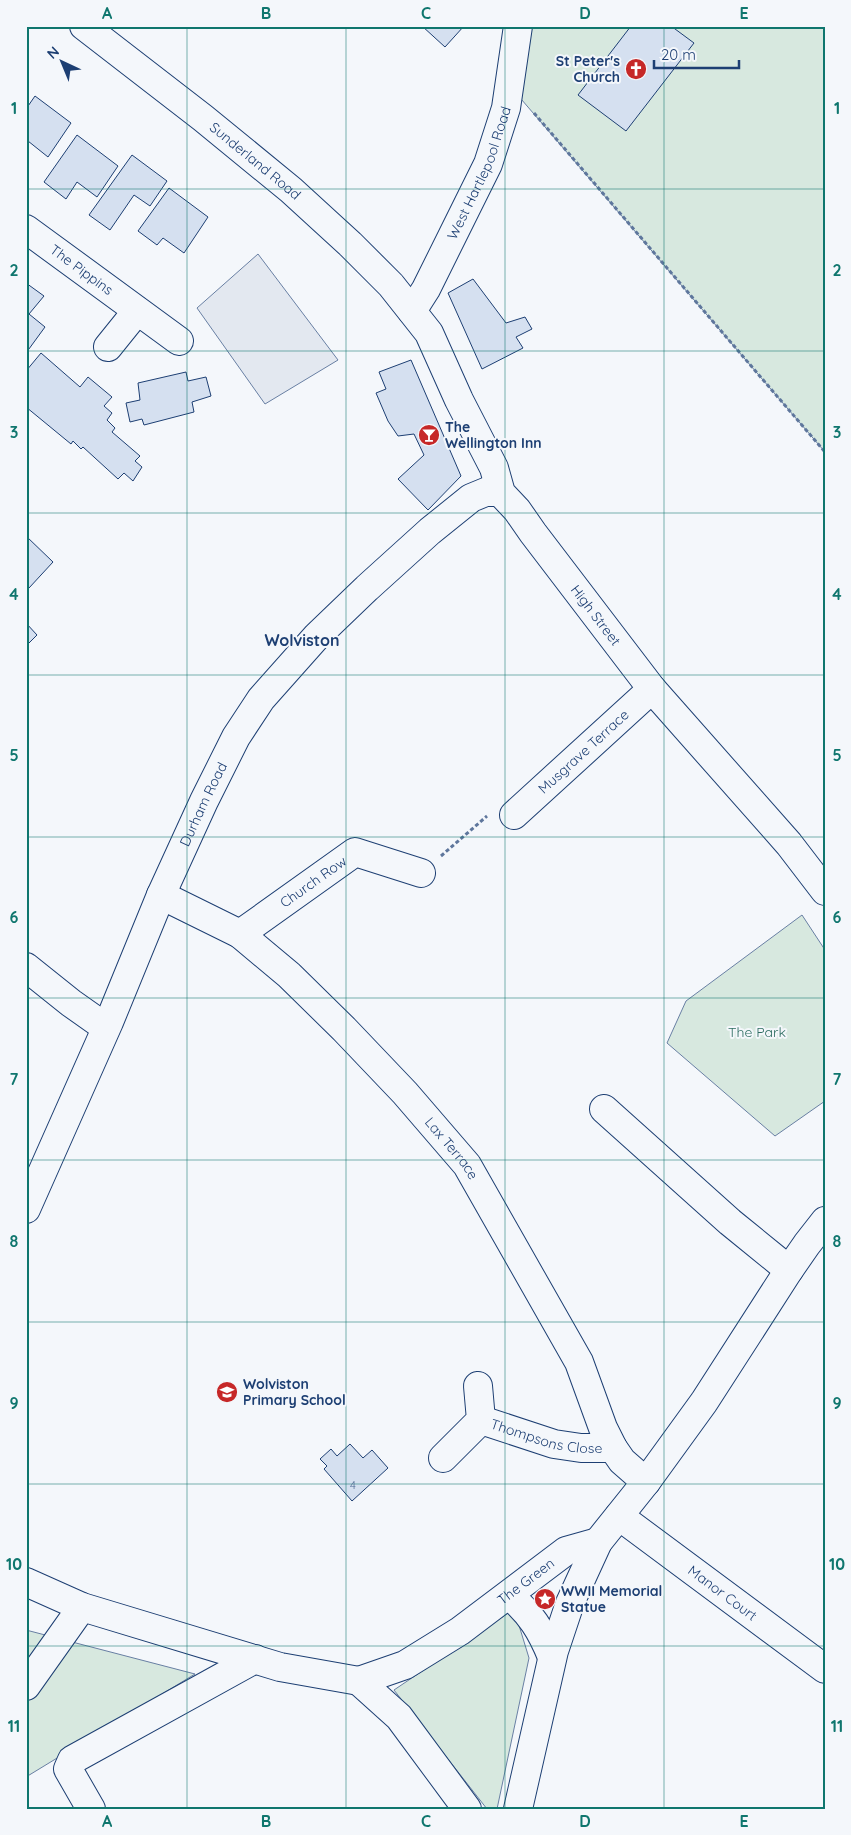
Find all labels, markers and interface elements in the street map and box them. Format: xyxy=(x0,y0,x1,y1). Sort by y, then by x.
text: A xyxy=(102,3,113,23)
text: B xyxy=(261,3,271,23)
text: C xyxy=(421,3,431,23)
text: D xyxy=(579,3,591,23)
text: E xyxy=(739,3,749,23)
north arrow xyxy=(38,38,88,88)
scale bar xyxy=(654,38,738,70)
text: N xyxy=(43,43,63,63)
text: 20 m xyxy=(661,45,696,64)
place label: St Peter's Church xyxy=(556,52,620,86)
church icon: St Peter's Church xyxy=(624,57,648,81)
text: 1 xyxy=(11,98,17,118)
text: 1 xyxy=(834,98,840,118)
street label: West Hartlepool Road xyxy=(443,104,515,243)
street label: Sunderland Road xyxy=(206,118,305,204)
street label: The Pippins xyxy=(46,241,117,299)
text: 2 xyxy=(9,260,19,280)
text: 2 xyxy=(832,260,842,280)
place label: The Wellington Inn xyxy=(445,418,542,452)
text: 3 xyxy=(10,422,18,442)
text: 3 xyxy=(833,422,841,442)
bar icon: The Wellington Inn xyxy=(417,423,441,447)
street label: High Street xyxy=(567,581,625,650)
text: 4 xyxy=(9,584,19,604)
text: 4 xyxy=(832,584,842,604)
district label: Wolviston xyxy=(264,630,340,650)
street label: Musgrave Terrace xyxy=(534,706,633,798)
text: 5 xyxy=(9,745,19,765)
text: 5 xyxy=(832,745,842,765)
street label: Durham Road xyxy=(176,759,231,849)
street label: Church Row xyxy=(276,852,350,912)
text: 6 xyxy=(10,907,19,927)
text: 6 xyxy=(833,907,842,927)
park label: The Park xyxy=(728,1023,786,1041)
text: 7 xyxy=(10,1069,19,1089)
text: 7 xyxy=(833,1069,842,1089)
street label: Lax Terrace xyxy=(421,1113,482,1183)
text: 8 xyxy=(10,1231,19,1251)
text: 8 xyxy=(833,1231,842,1251)
place label: Wolviston Primary School xyxy=(243,1375,346,1409)
school or university icon: Wolviston Primary School xyxy=(215,1380,239,1404)
text: 9 xyxy=(9,1393,19,1413)
text: 9 xyxy=(832,1393,842,1413)
street label: Thompsons Close xyxy=(488,1415,602,1457)
house number: 4 xyxy=(350,1478,356,1492)
text: 10 xyxy=(6,1554,22,1574)
street label: The Green xyxy=(494,1554,558,1609)
text: 10 xyxy=(829,1554,845,1574)
street label: Manor Court xyxy=(684,1561,761,1625)
place label: WWII Memorial Statue xyxy=(561,1582,662,1616)
place icon: WWII Memorial Statue xyxy=(533,1587,557,1611)
text: 11 xyxy=(8,1716,20,1736)
text: 11 xyxy=(831,1716,843,1736)
text: A xyxy=(102,1811,113,1831)
text: B xyxy=(261,1811,271,1831)
text: C xyxy=(421,1811,431,1831)
text: D xyxy=(579,1811,591,1831)
text: E xyxy=(739,1811,749,1831)

